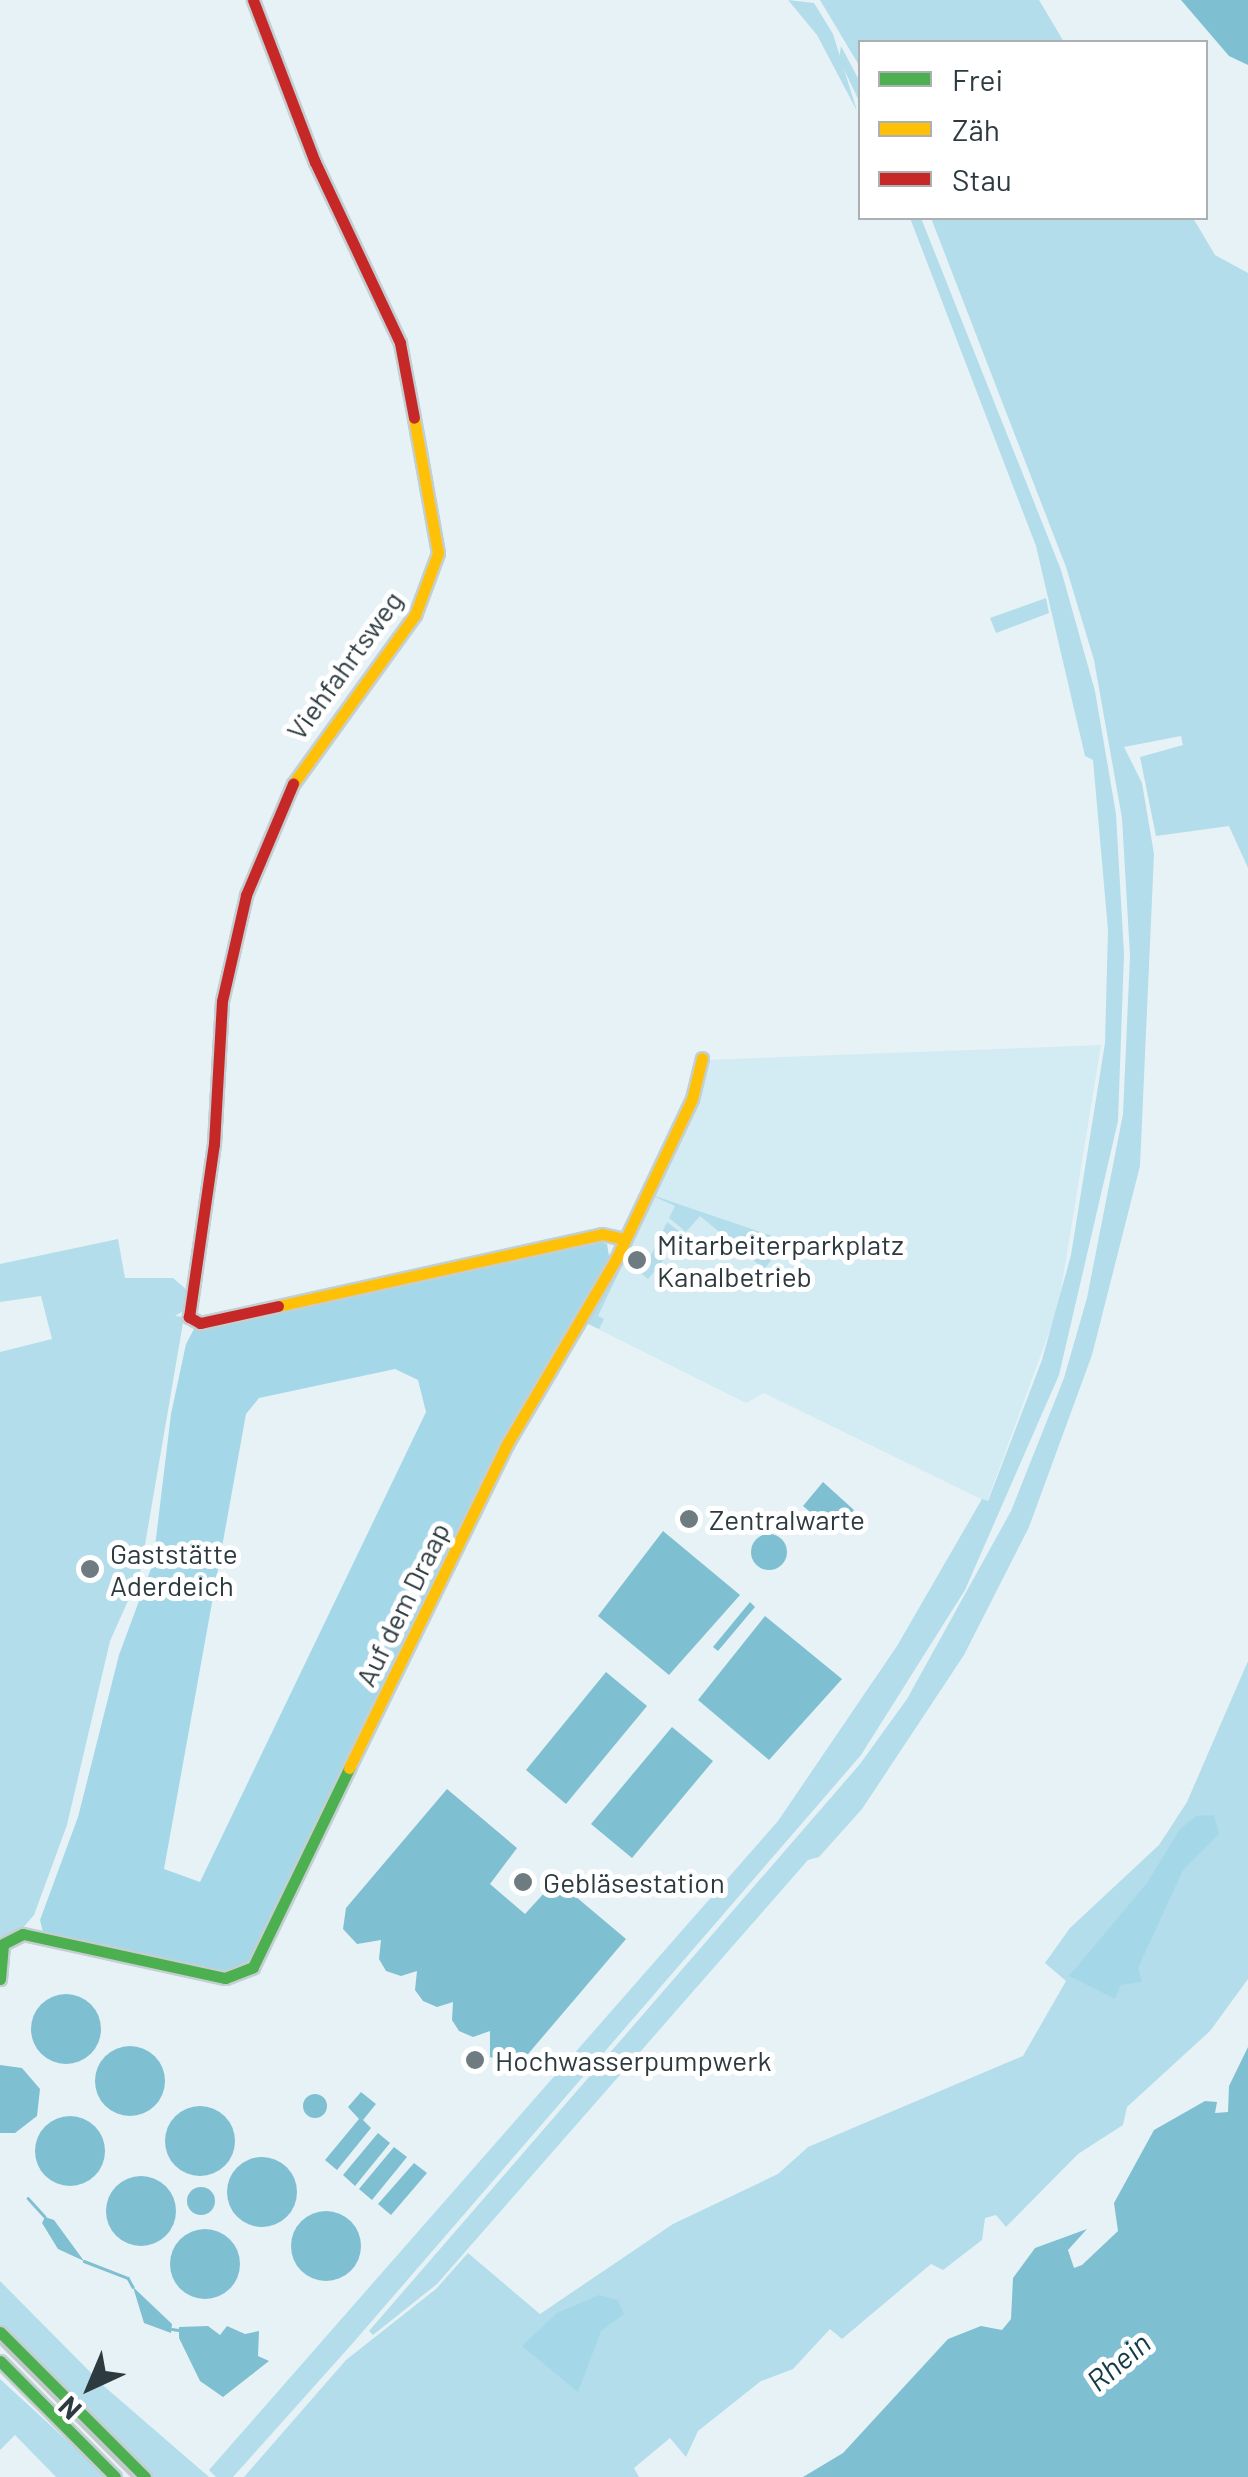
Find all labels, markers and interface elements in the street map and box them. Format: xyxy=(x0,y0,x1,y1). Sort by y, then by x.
legend xyxy=(858,40,1208,220)
text: Frei xyxy=(952,61,1003,97)
text: Zäh xyxy=(952,111,1000,147)
text: Stau xyxy=(952,161,1012,197)
street label: Viehfahrtsweg xyxy=(279,584,409,746)
place label: Mitarbeiterparkplatz Kanalbetrieb xyxy=(657,1227,904,1293)
marker: Mitarbeiterparkplatz Kanalbetrieb xyxy=(626,1249,648,1271)
place label: Zentralwarte xyxy=(709,1502,865,1536)
marker: Zentralwarte xyxy=(678,1508,700,1530)
street label: Auf dem Draap xyxy=(348,1517,456,1691)
place label: Gaststätte Aderdeich xyxy=(110,1536,238,1602)
marker: Gaststätte Aderdeich xyxy=(79,1558,101,1580)
place label: Gebläsestation xyxy=(543,1865,725,1899)
marker: Gebläsestation xyxy=(512,1871,534,1893)
place label: Hochwasserpumpwerk xyxy=(495,2043,771,2077)
marker: Hochwasserpumpwerk xyxy=(464,2049,486,2071)
water label: Rhein xyxy=(1079,2324,1157,2398)
north arrow xyxy=(40,2337,140,2437)
text: N xyxy=(51,2390,88,2427)

